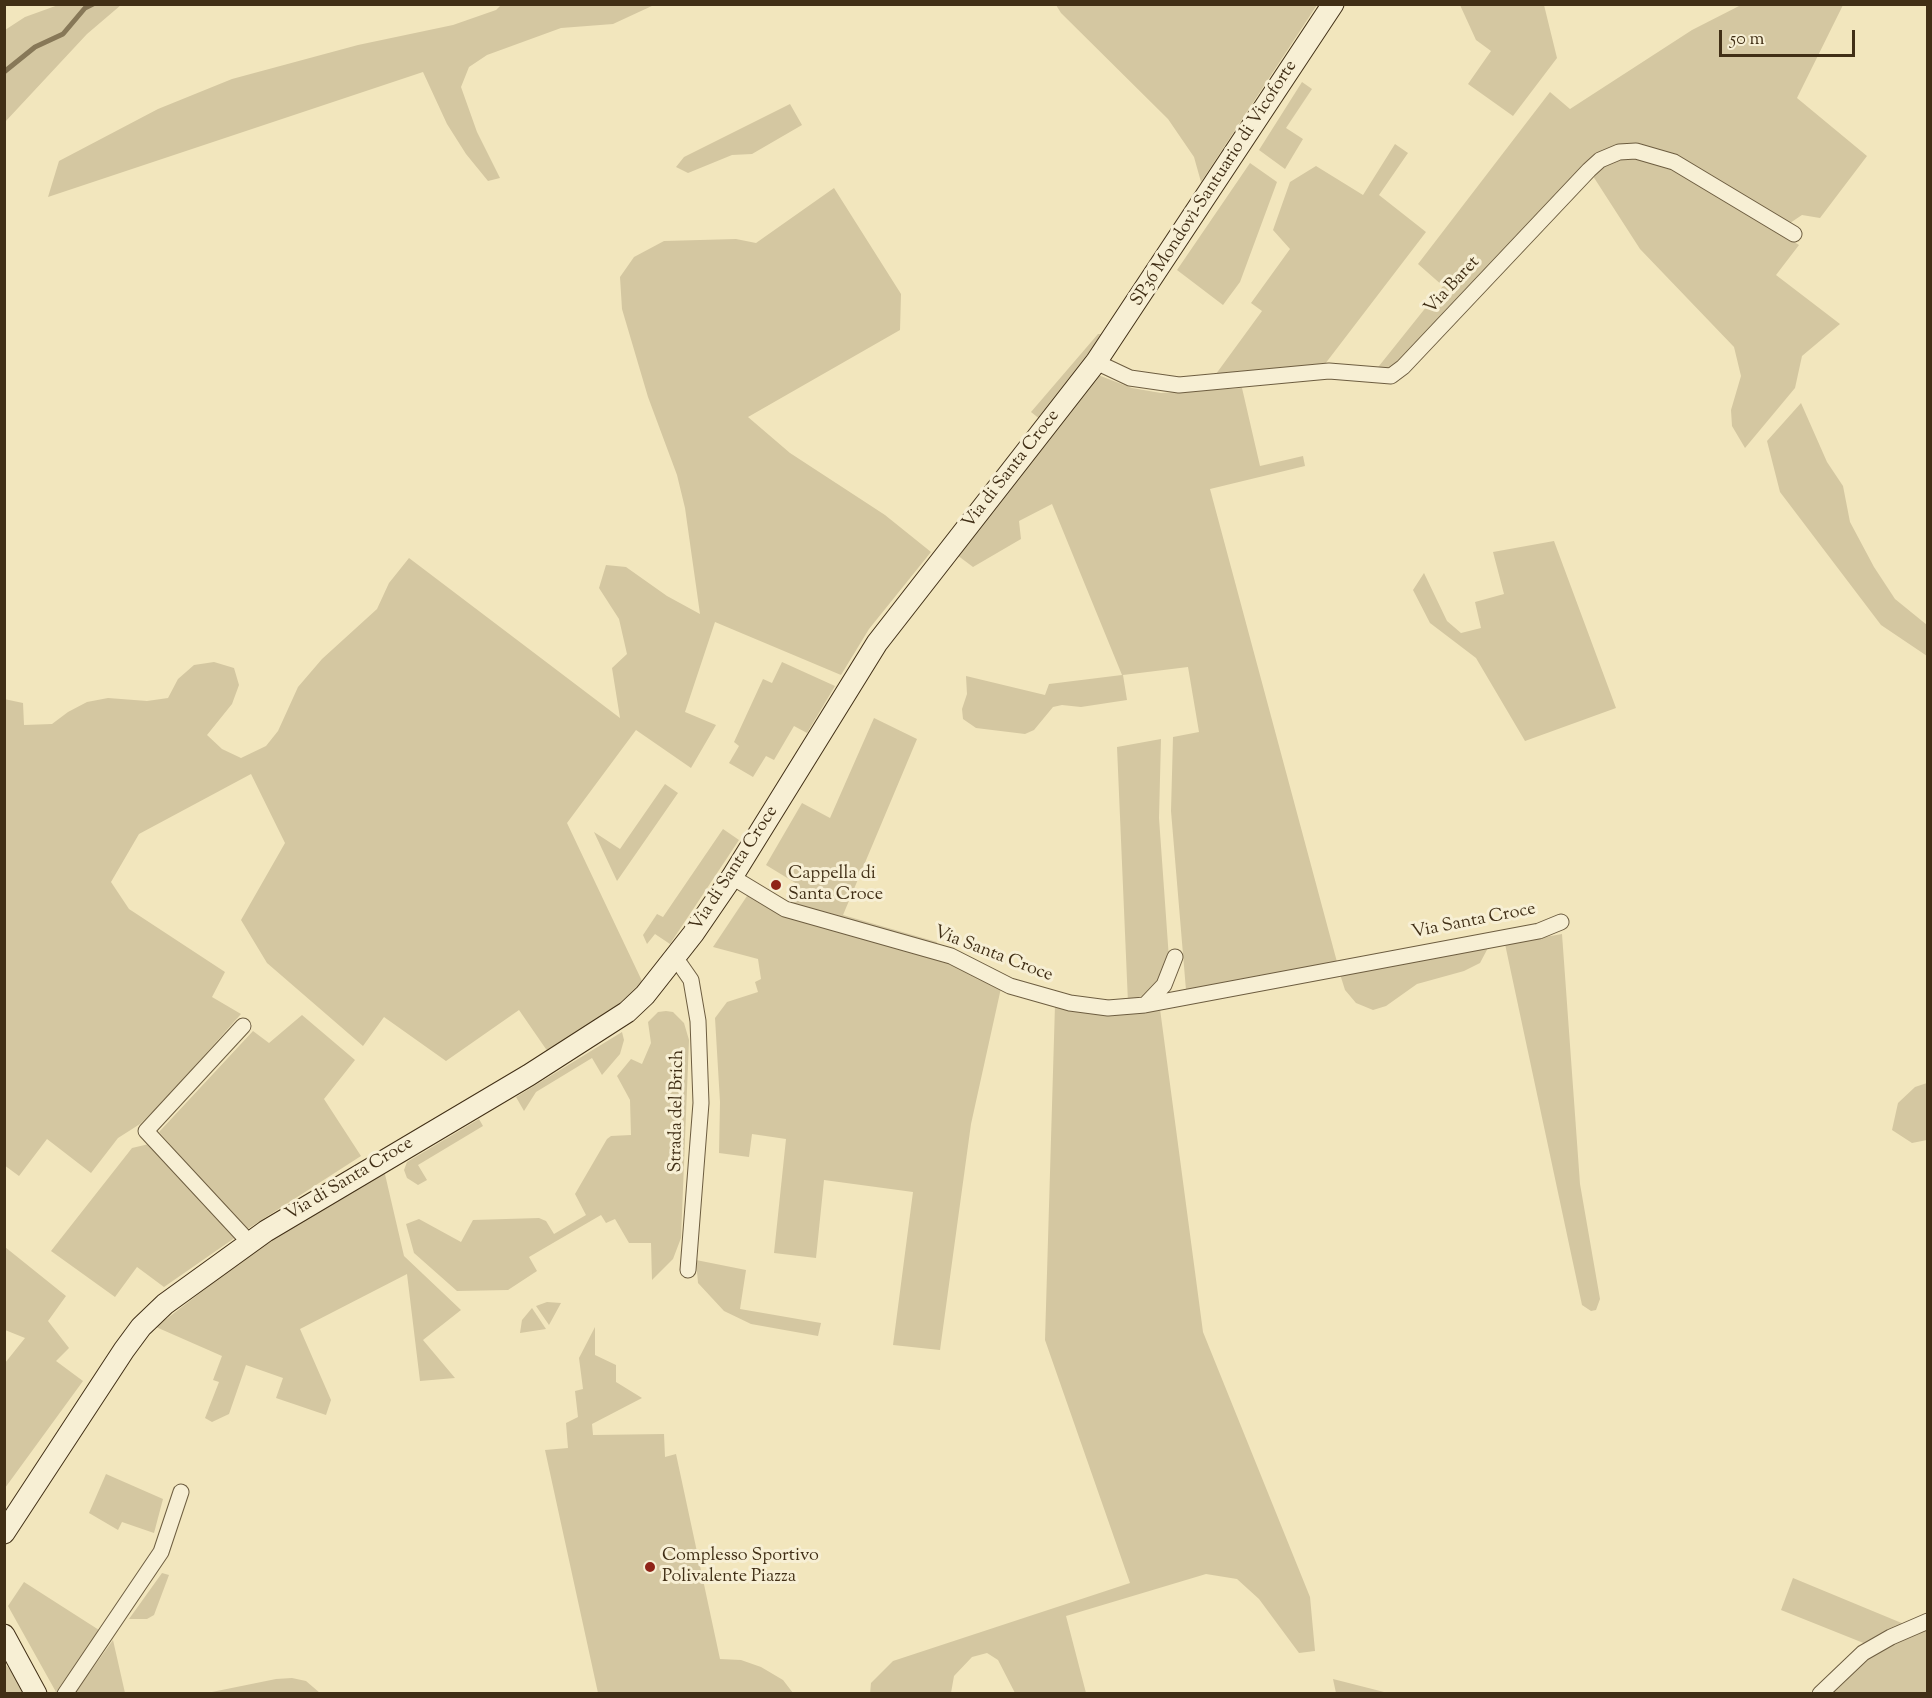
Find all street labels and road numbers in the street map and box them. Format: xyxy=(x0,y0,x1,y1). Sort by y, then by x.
street label: SP36 Mondovì-Santuario di Vicoforte xyxy=(1127,57,1303,311)
street label: Via Baret xyxy=(1421,253,1485,319)
street label: Via di Santa Croce xyxy=(959,406,1065,534)
street label: Via di Santa Croce xyxy=(686,802,784,936)
street label: Via Santa Croce xyxy=(1410,899,1538,945)
street label: Via Santa Croce xyxy=(930,922,1056,988)
street label: Strada del Brich xyxy=(666,1049,690,1173)
street label: Via di Santa Croce xyxy=(282,1133,418,1227)

